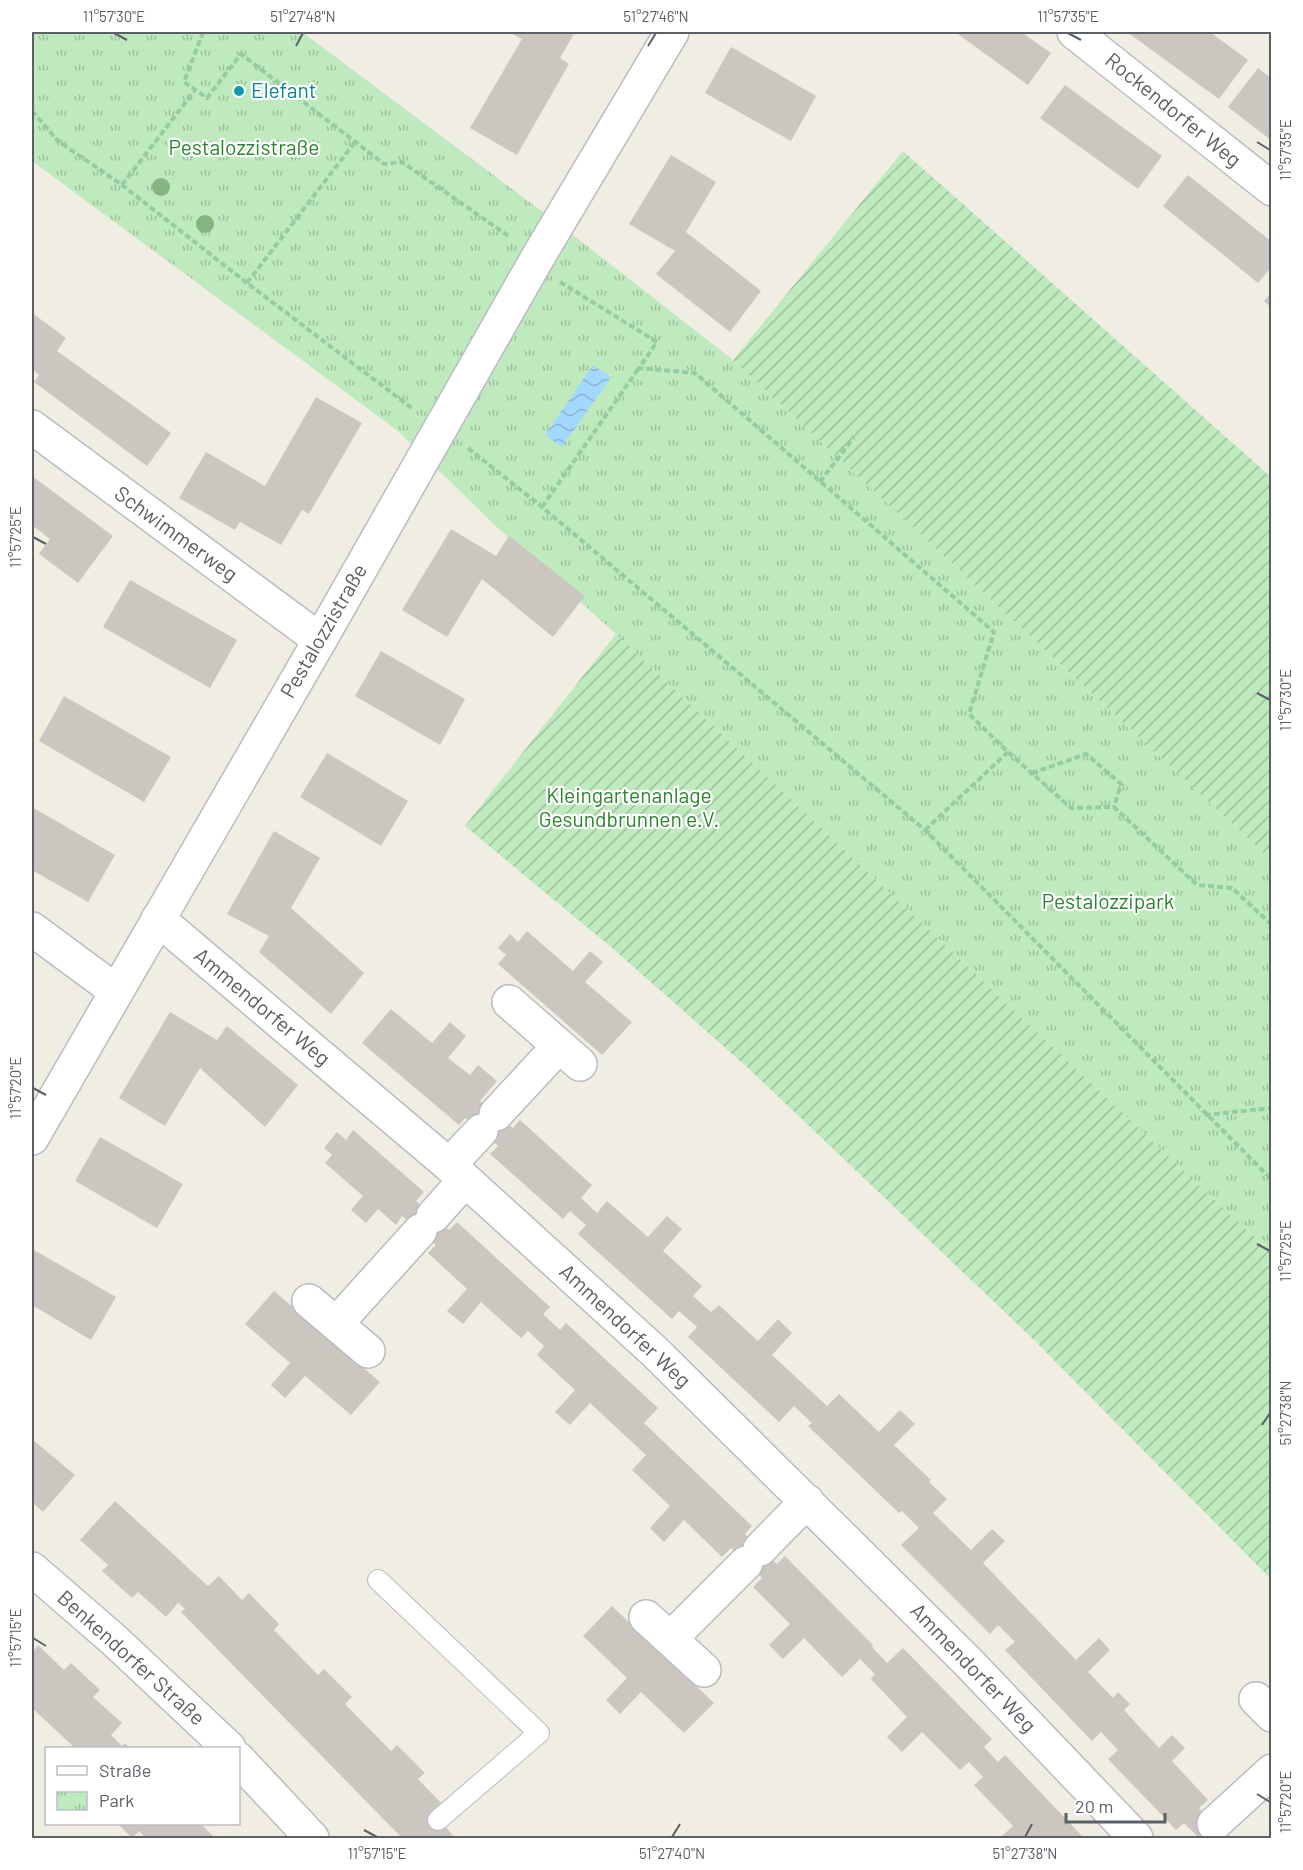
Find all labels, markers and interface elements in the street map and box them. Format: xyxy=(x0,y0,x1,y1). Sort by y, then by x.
text: 11°57'30"E xyxy=(83,7,145,25)
text: 51°27'48"N xyxy=(270,7,336,25)
text: 51°27'46"N xyxy=(623,7,689,25)
text: 11°57'35"E xyxy=(1037,7,1099,25)
street label: Rockendorfer Weg xyxy=(1101,46,1247,171)
place label: Elefant xyxy=(251,77,316,102)
marker: Elefant xyxy=(232,84,246,98)
text: 11°57'35"E xyxy=(1276,119,1294,181)
park label: Pestalozzistraße xyxy=(169,134,319,159)
street label: Schwimmerweg xyxy=(110,480,243,586)
text: 11°57'25"E xyxy=(6,506,24,568)
street label: Pestalozzistraße xyxy=(274,559,371,702)
text: 11°57'30"E xyxy=(1276,669,1294,731)
park label: Kleingartenanlage Gesundbrunnen e.V. xyxy=(539,782,719,831)
park label: Pestalozzipark xyxy=(1042,888,1174,913)
street label: Ammendorfer Weg xyxy=(190,942,336,1070)
text: 11°57'20"E xyxy=(6,1057,24,1119)
text: 11°57'25"E xyxy=(1276,1220,1294,1282)
street label: Ammendorfer Weg xyxy=(555,1258,697,1392)
text: 51°27'38"N xyxy=(1276,1381,1294,1446)
street label: Benkendorfer Straße xyxy=(53,1584,211,1730)
street label: Ammendorfer Weg xyxy=(906,1597,1042,1737)
text: 11°57'15"E xyxy=(6,1608,24,1668)
legend xyxy=(45,1747,240,1825)
text: Straße xyxy=(99,1759,151,1781)
text: 11°57'20"E xyxy=(1276,1771,1294,1833)
scale bar xyxy=(1066,1786,1165,1824)
text: Park xyxy=(99,1789,134,1811)
text: 20 m xyxy=(1075,1795,1113,1817)
text: 11°57'15"E xyxy=(347,1844,407,1862)
text: 51°27'40"N xyxy=(639,1844,705,1862)
text: 51°27'38"N xyxy=(993,1844,1058,1862)

